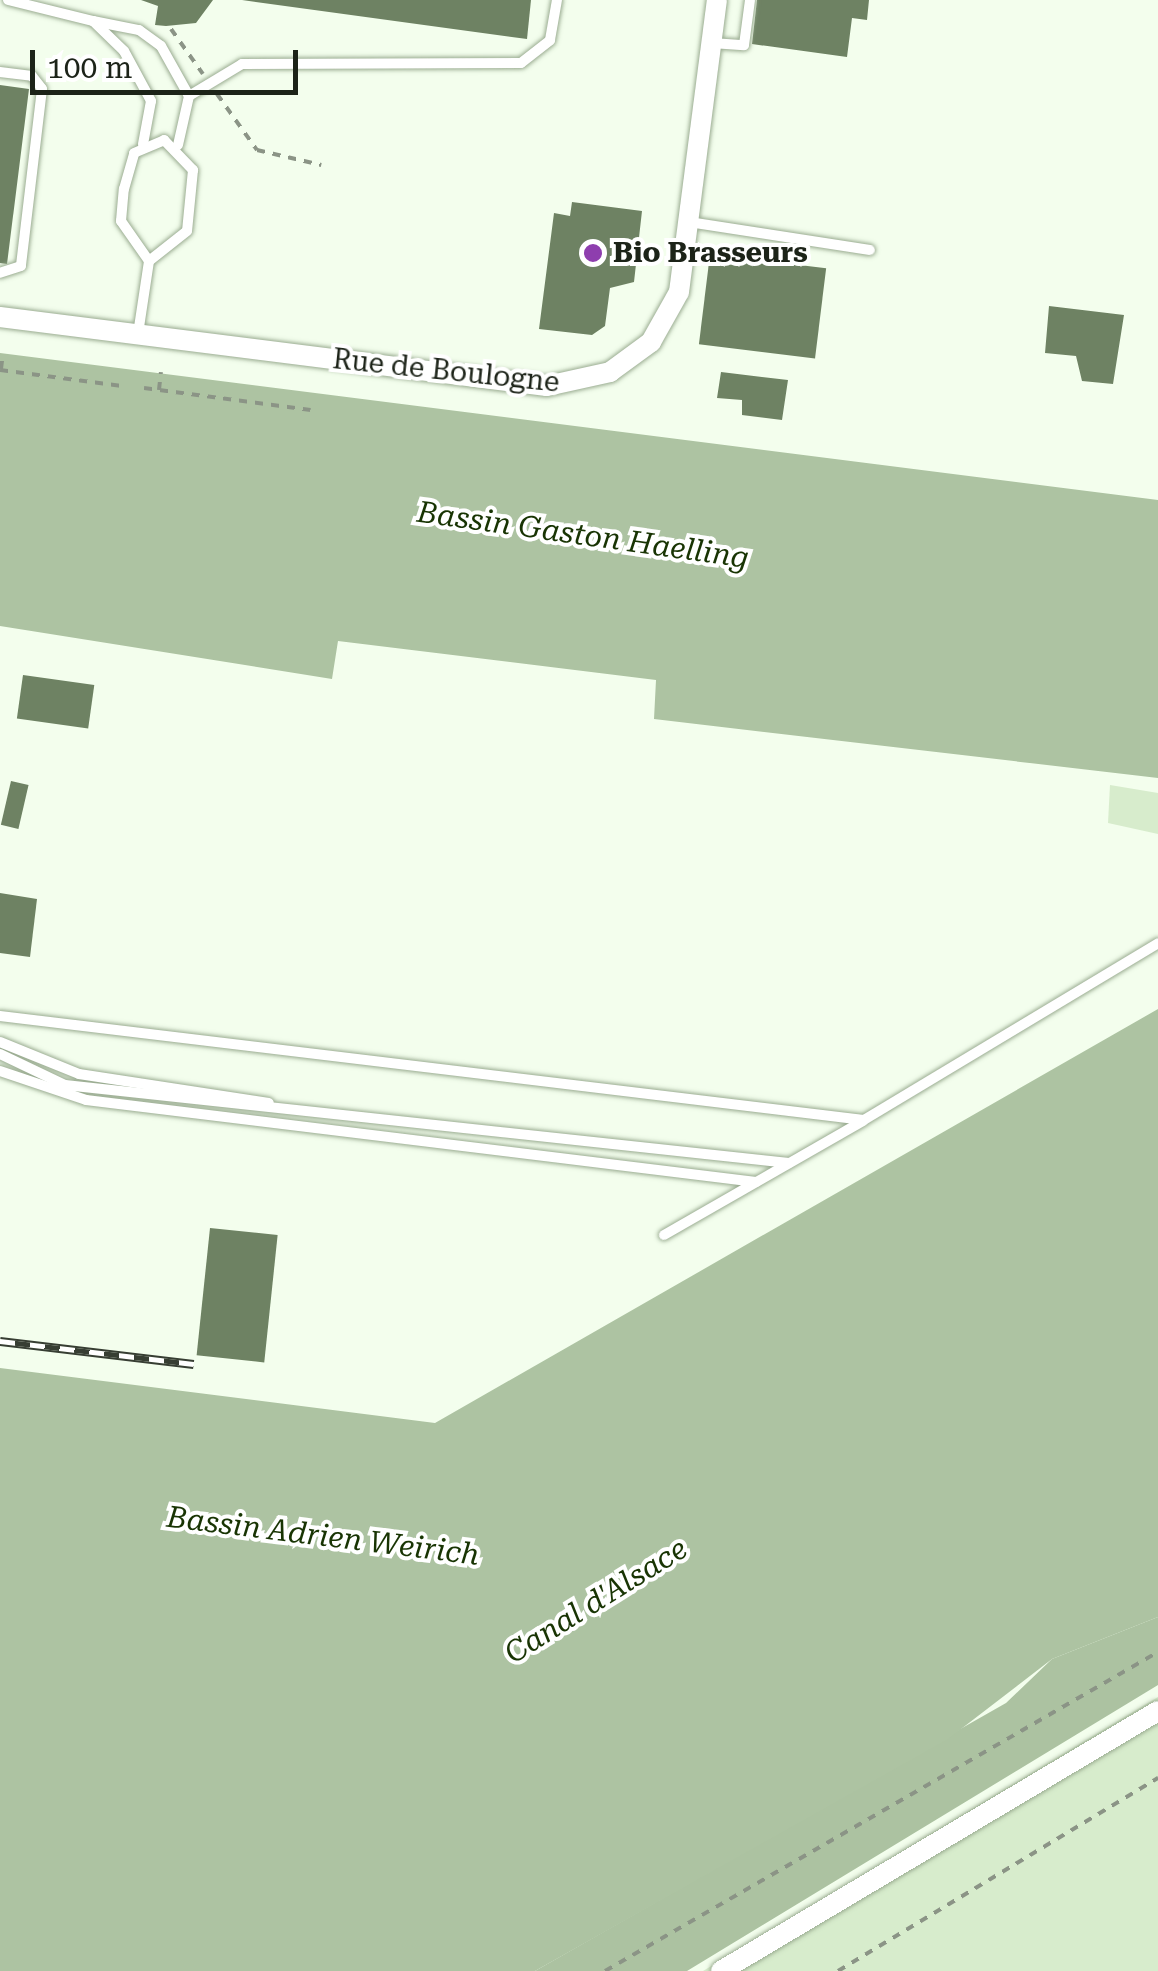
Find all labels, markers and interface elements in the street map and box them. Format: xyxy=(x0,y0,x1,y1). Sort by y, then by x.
scale bar xyxy=(35,30,302,92)
text: 100 m xyxy=(47,50,132,85)
place label: Bio Brasseurs xyxy=(613,236,808,270)
marker: Bio Brasseurs xyxy=(582,242,604,264)
street label: Rue de Boulogne xyxy=(331,342,561,400)
water label: Bassin Gaston Haelling xyxy=(415,494,751,576)
water label: Bassin Adrien Weirich xyxy=(165,1499,481,1573)
water label: Canal d'Alsace xyxy=(498,1531,694,1671)

